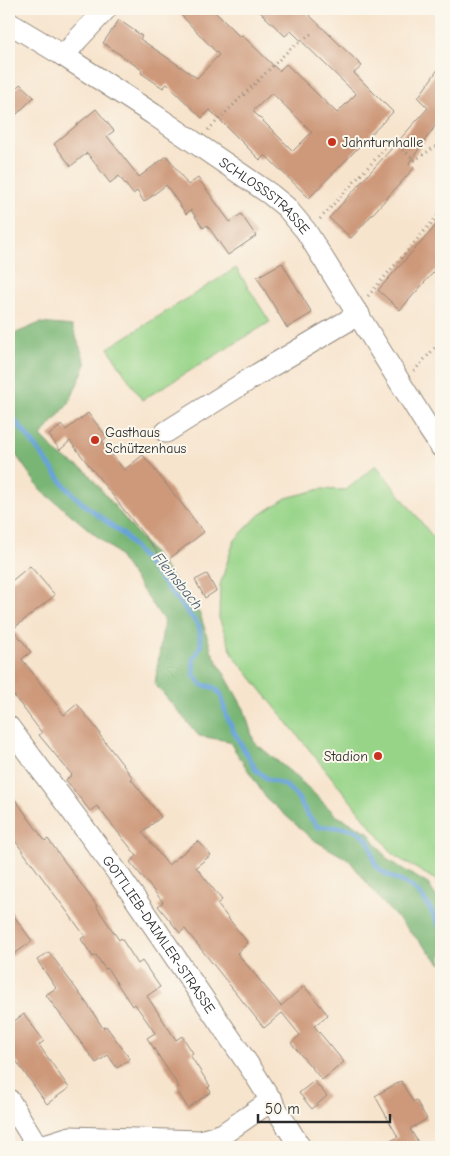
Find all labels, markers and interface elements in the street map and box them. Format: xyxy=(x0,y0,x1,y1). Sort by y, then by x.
place label: Jahnturnhalle xyxy=(342,134,423,151)
marker: Jahnturnhalle xyxy=(326,136,338,148)
street label: SCHLOSSSTRASSE xyxy=(216,154,313,238)
place label: Gasthaus Schützenhaus xyxy=(105,424,187,457)
marker: Gasthaus Schützenhaus xyxy=(89,434,101,446)
water label: Fleinsbach xyxy=(149,549,207,613)
place label: Stadion xyxy=(324,748,368,765)
marker: Stadion xyxy=(372,750,384,762)
street label: GOTTLIEB-DAIMLER-STRASSE xyxy=(99,852,219,1017)
scale bar xyxy=(258,1091,390,1123)
text: 50 m xyxy=(265,1100,300,1118)

